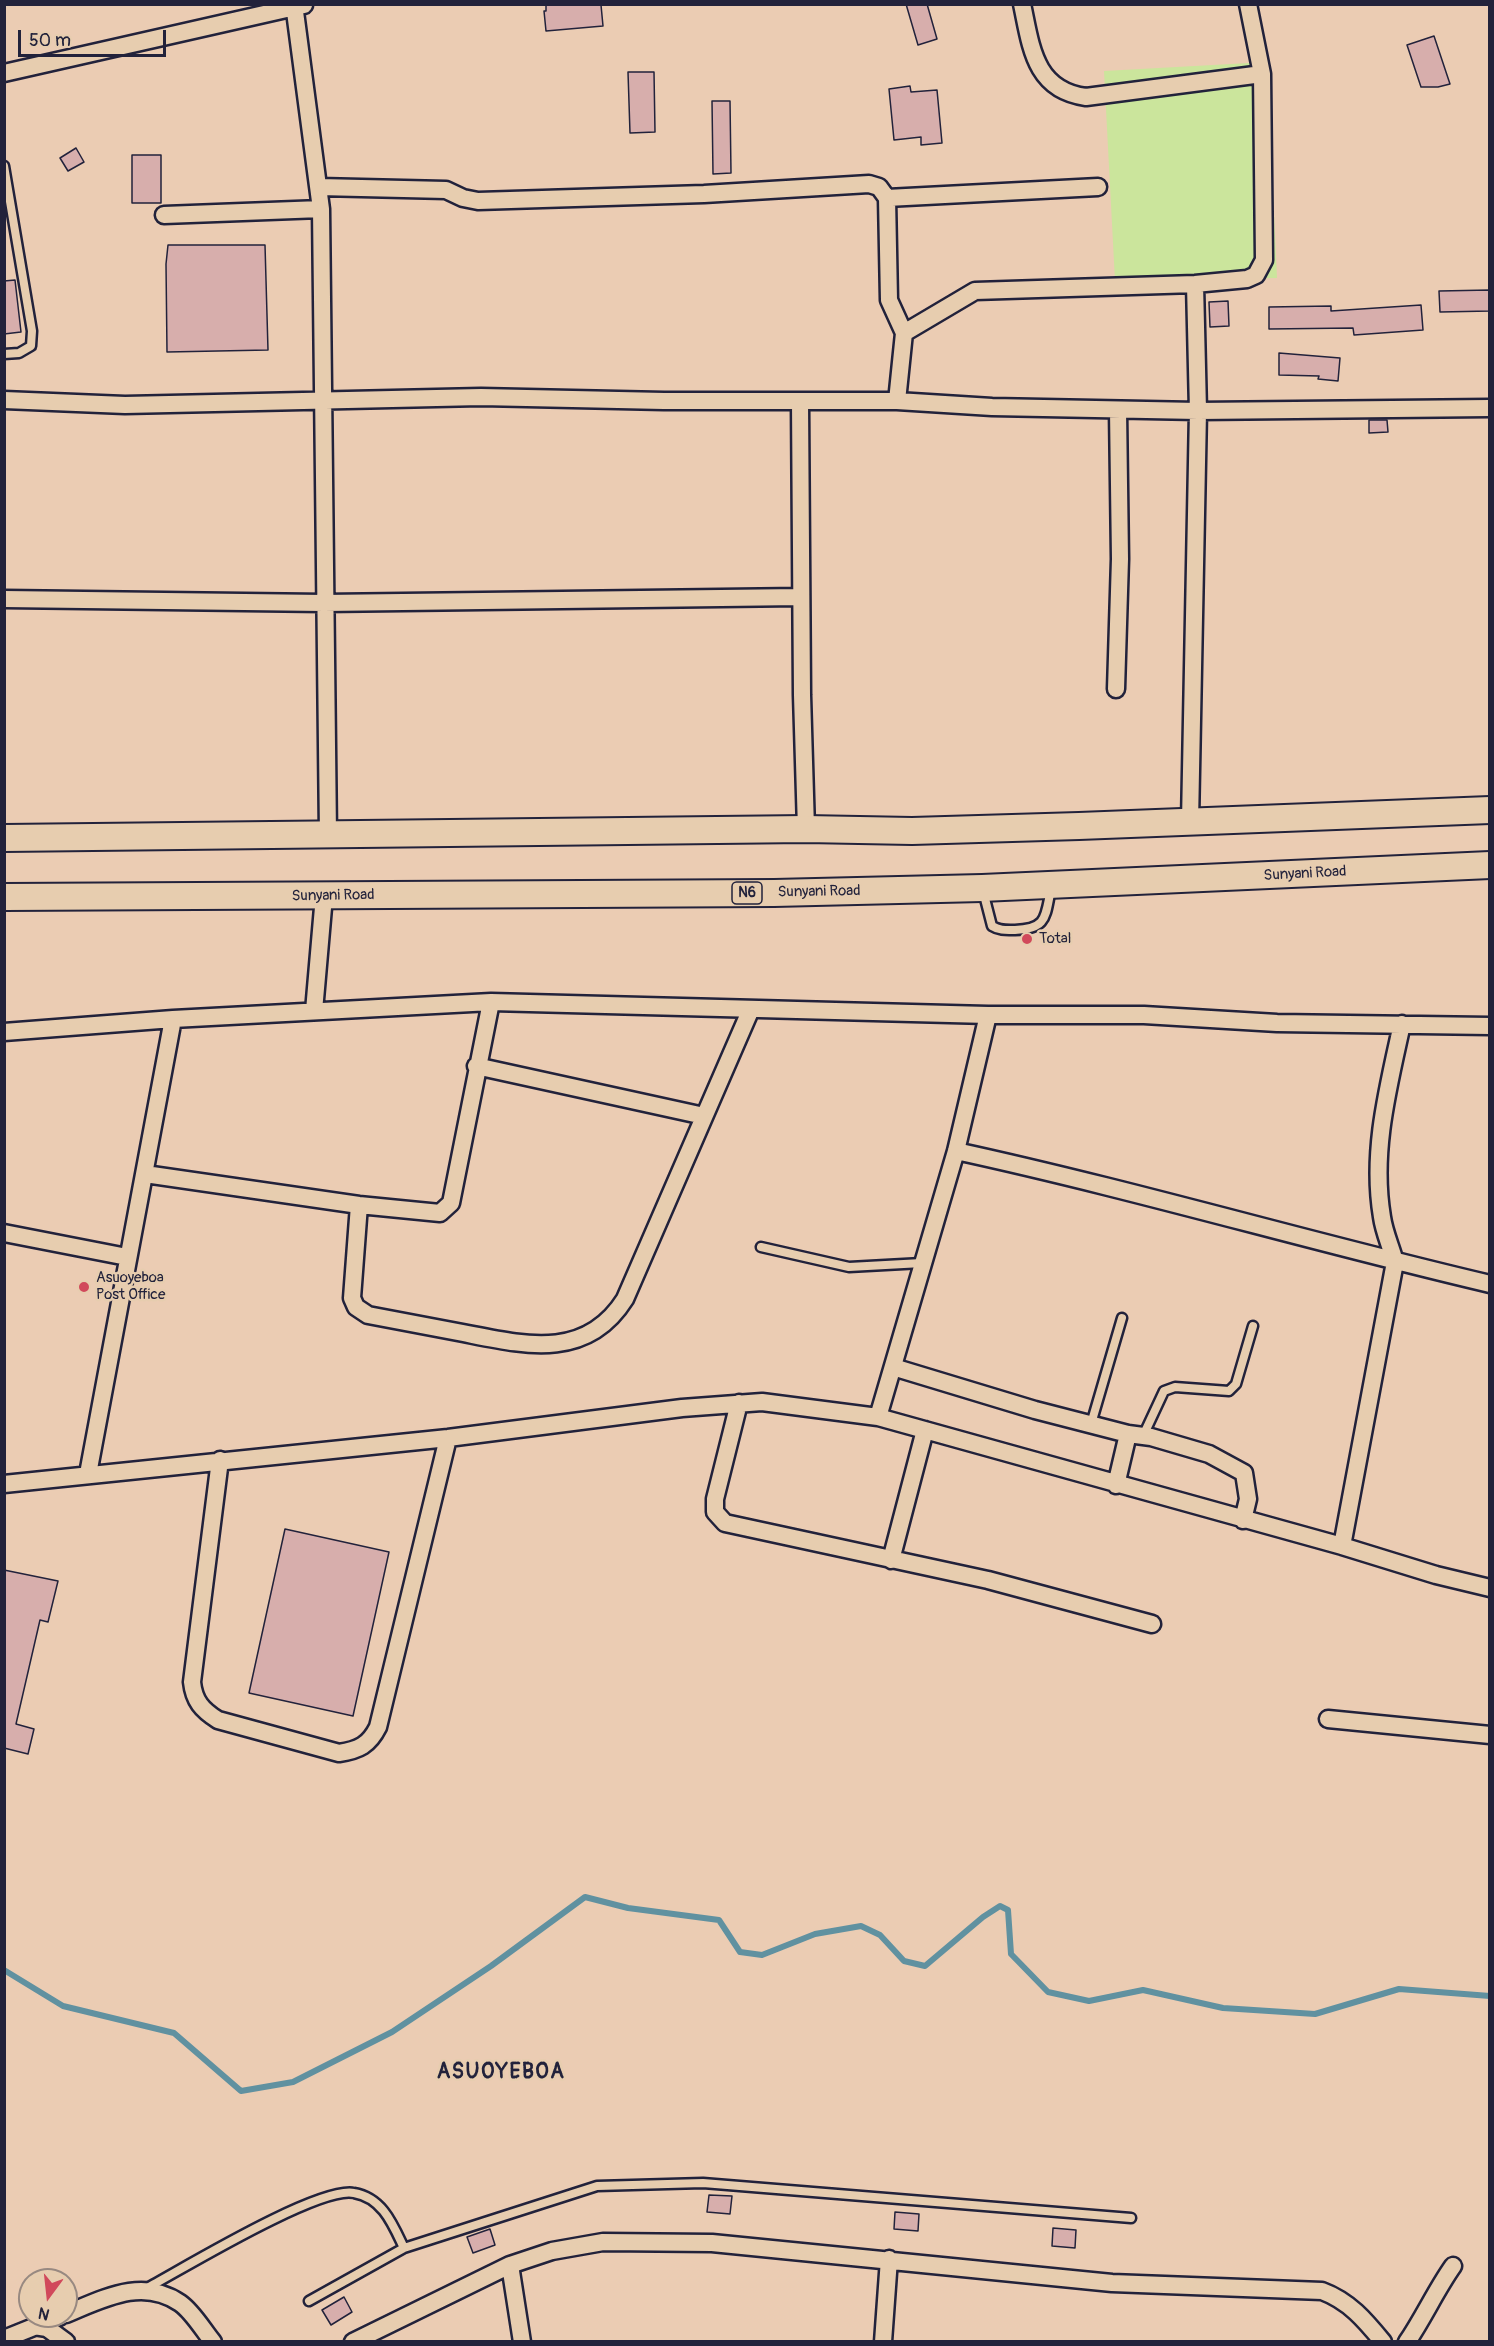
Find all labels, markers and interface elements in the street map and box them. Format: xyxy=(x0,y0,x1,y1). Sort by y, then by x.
scale bar xyxy=(21,18,170,56)
text: 50 m xyxy=(29,29,71,52)
street label: Sunyani Road xyxy=(1263,863,1347,885)
road number: N6 xyxy=(732,882,762,904)
street label: Sunyani Road xyxy=(777,882,861,902)
street label: Sunyani Road xyxy=(291,886,375,906)
place label: Total xyxy=(1039,930,1071,948)
marker: Total xyxy=(1020,932,1034,946)
place label: Asuoyeboa Post Office xyxy=(96,1269,165,1304)
marker: Asuoyeboa Post Office xyxy=(77,1280,91,1294)
district label: ASUOYEBOA xyxy=(437,2060,565,2086)
north arrow xyxy=(18,2268,78,2328)
text: N xyxy=(36,2302,52,2325)

